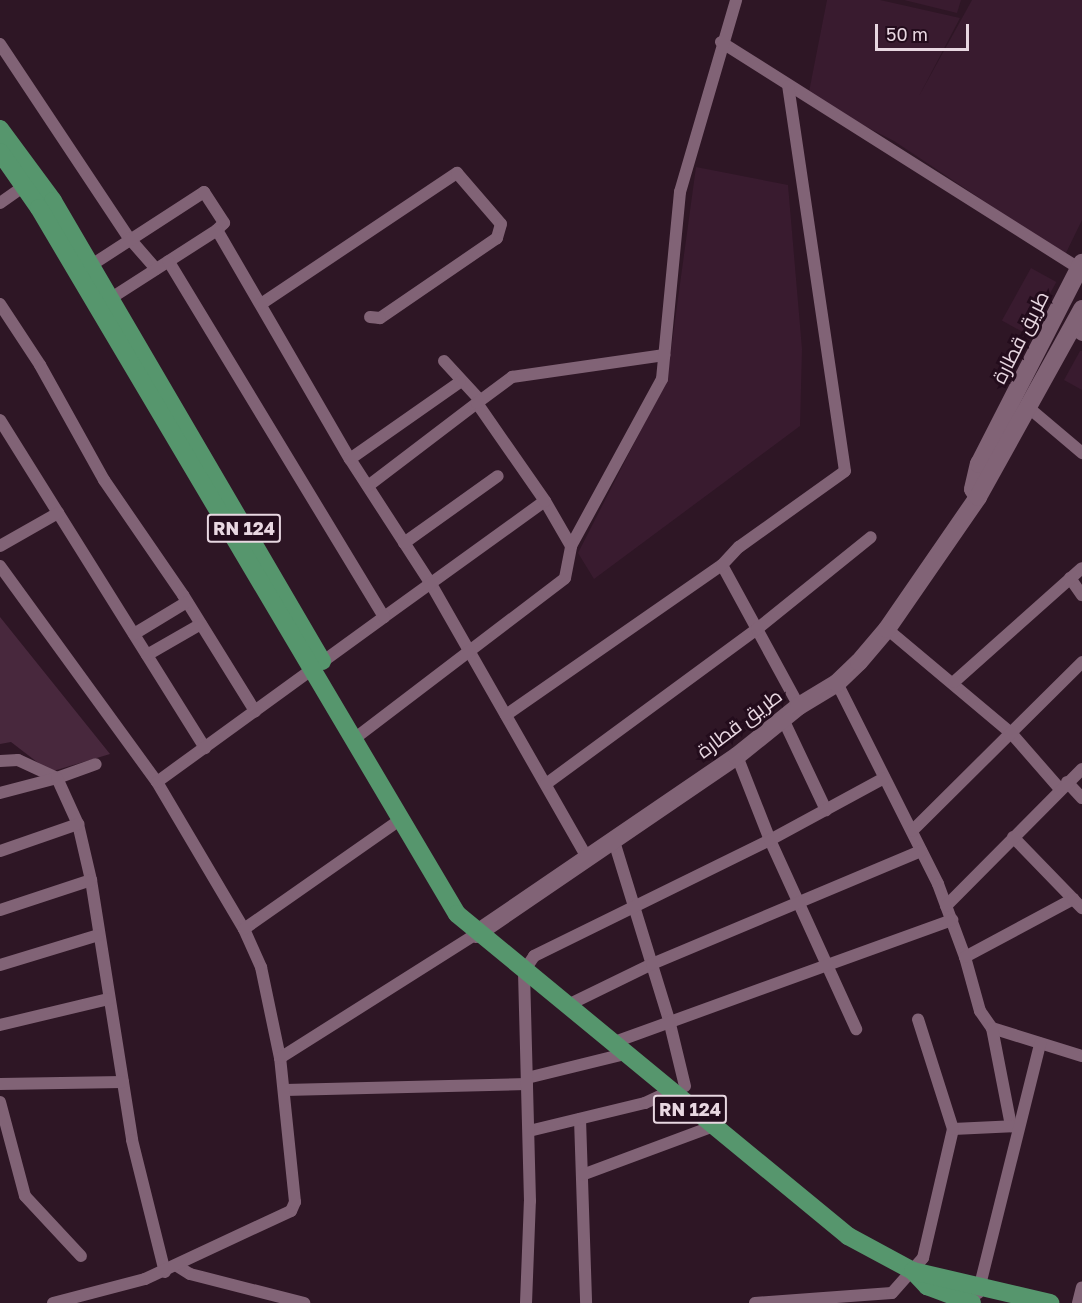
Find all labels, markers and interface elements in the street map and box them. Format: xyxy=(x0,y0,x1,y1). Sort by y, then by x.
scale bar xyxy=(878,12,972,50)
text: 50 m xyxy=(886,23,928,45)
street label: طريق قطارة xyxy=(986,287,1054,387)
road number: RN 124 xyxy=(206,513,282,543)
street label: طريق قطارة xyxy=(692,683,786,763)
road number: RN 124 xyxy=(652,1094,728,1124)

